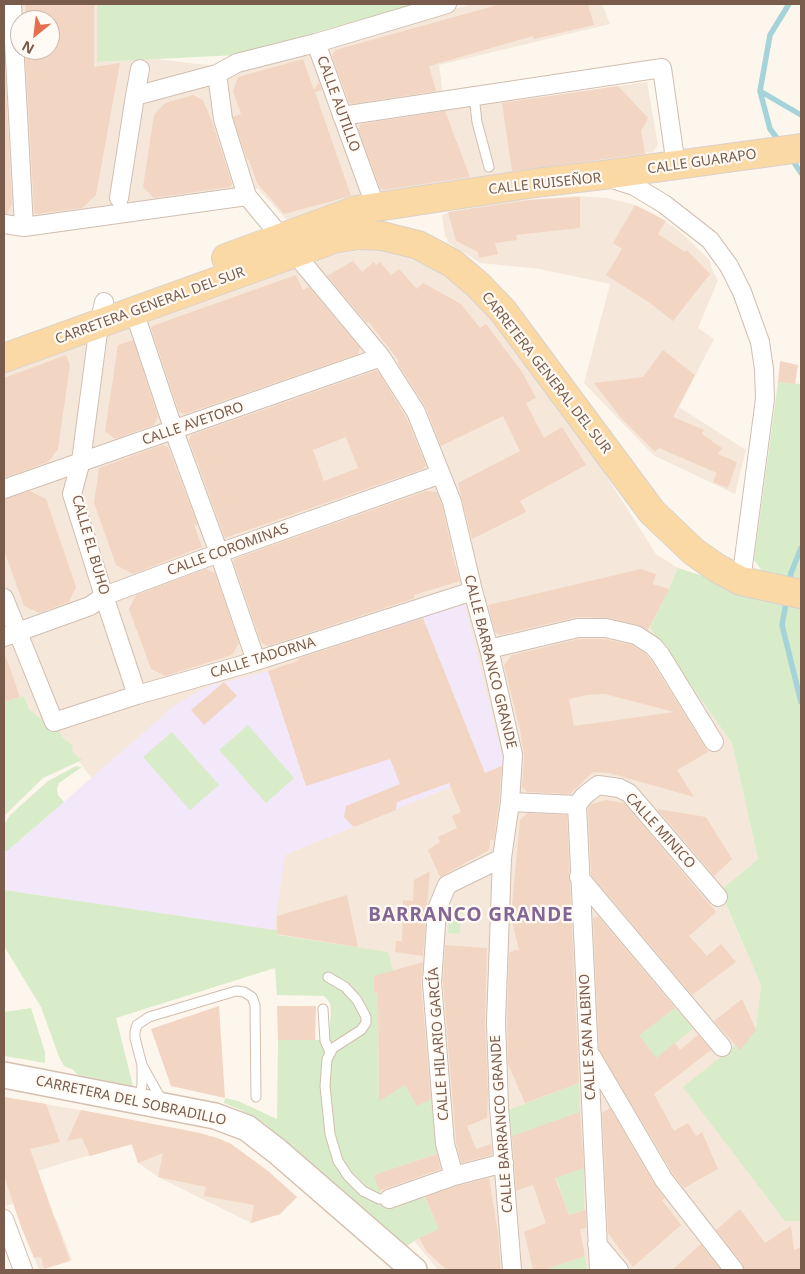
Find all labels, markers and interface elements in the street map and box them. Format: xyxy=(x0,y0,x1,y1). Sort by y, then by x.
north arrow xyxy=(10,10,60,60)
text: N xyxy=(18,37,38,59)
street label: CALLE AUTILLO xyxy=(313,54,363,154)
street label: CALLE GUARAPO xyxy=(646,146,758,178)
street label: CALLE RUISEÑOR xyxy=(488,170,602,198)
street label: CARRETERA GENERAL DEL SUR xyxy=(53,264,247,348)
street label: CARRETERA GENERAL DEL SUR xyxy=(478,289,614,457)
street label: CALLE AVETORO xyxy=(140,399,246,449)
street label: CALLE EL BUHO xyxy=(68,493,112,597)
street label: CALLE COROMINAS xyxy=(165,520,291,580)
street label: CALLE BARRANCO GRANDE xyxy=(460,573,520,751)
street label: CALLE TADORNA xyxy=(208,634,318,682)
street label: CALLE MINICO xyxy=(622,790,698,872)
district label: BARRANCO GRANDE xyxy=(366,905,576,927)
street label: CALLE HILARIO GARCÍA xyxy=(425,967,453,1121)
street label: CALLE SAN ALBINO xyxy=(576,973,600,1101)
street label: CALLE BARRANCO GRANDE xyxy=(487,1034,517,1214)
street label: CARRETERA DEL SOBRADILLO xyxy=(34,1073,228,1129)

